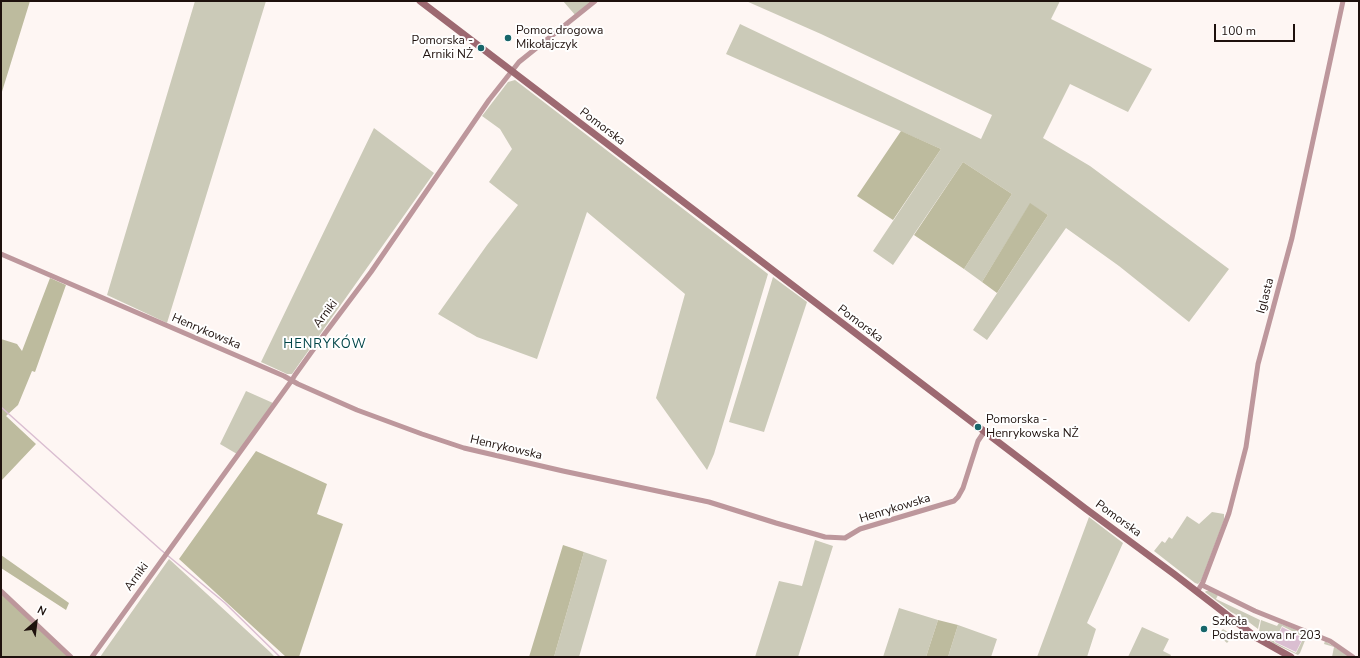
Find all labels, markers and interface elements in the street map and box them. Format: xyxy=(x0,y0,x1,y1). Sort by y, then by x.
scale bar xyxy=(1216,16,1297,42)
text: 100 m xyxy=(1221,23,1256,39)
place label: Pomoc drogowa Mikołajczyk xyxy=(516,24,603,52)
marker: Pomoc drogowa Mikołajczyk xyxy=(503,33,513,43)
place label: Pomorska - Arniki NŻ xyxy=(412,34,473,62)
marker: Pomorska - Arniki NŻ xyxy=(476,43,486,53)
street label: Pomorska xyxy=(576,105,628,149)
street label: Iglasta xyxy=(1254,277,1278,315)
street label: Arniki xyxy=(311,297,341,331)
street label: Pomorska xyxy=(834,302,886,346)
street label: Henrykowska xyxy=(169,311,243,353)
district label: HENRYKÓW xyxy=(283,337,367,353)
place label: Pomorska - Henrykowska NŻ xyxy=(986,413,1079,441)
marker: Pomorska - Henrykowska NŻ xyxy=(973,422,983,432)
street label: Henrykowska xyxy=(469,433,543,463)
street label: Henrykowska xyxy=(858,491,932,527)
street label: Pomorska xyxy=(1092,498,1144,540)
street label: Arniki xyxy=(122,560,152,594)
north arrow xyxy=(16,602,56,642)
text: N xyxy=(35,602,49,620)
place label: Szkoła Podstawowa nr 203 xyxy=(1212,615,1321,643)
marker: Szkoła Podstawowa nr 203 xyxy=(1199,624,1209,634)

